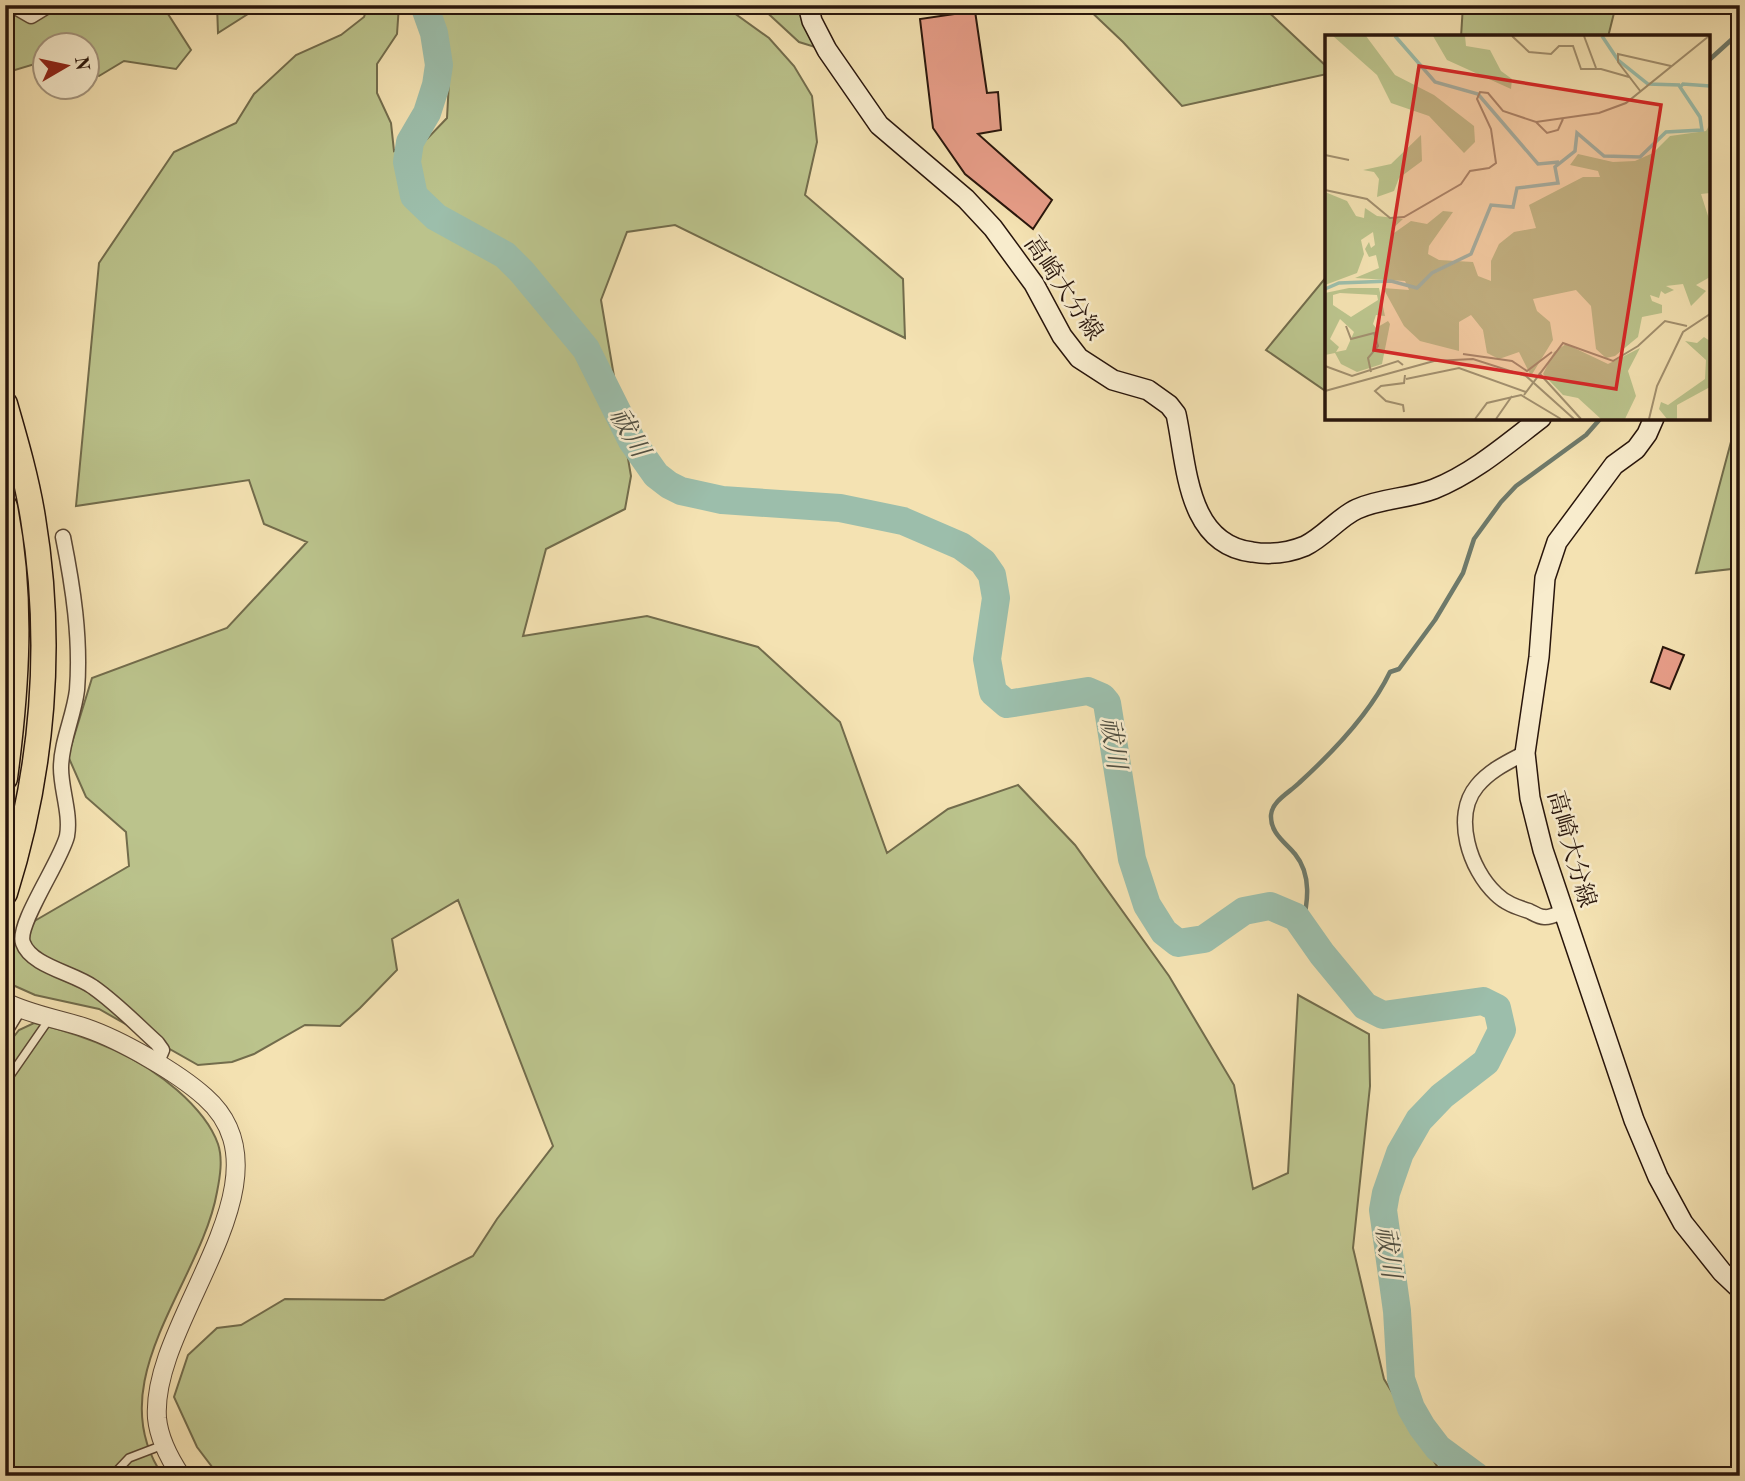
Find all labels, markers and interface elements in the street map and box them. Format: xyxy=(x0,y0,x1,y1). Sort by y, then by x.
north arrow xyxy=(32,32,102,102)
inset map xyxy=(1325,35,1710,420)
text: N xyxy=(70,55,91,73)
street label: 高崎大分線 xyxy=(1019,231,1108,346)
water label: 祓川 xyxy=(604,403,656,465)
water label: 祓川 xyxy=(1095,715,1131,774)
street label: 高崎大分線 xyxy=(1542,788,1601,911)
water label: 祓川 xyxy=(1371,1224,1406,1283)

